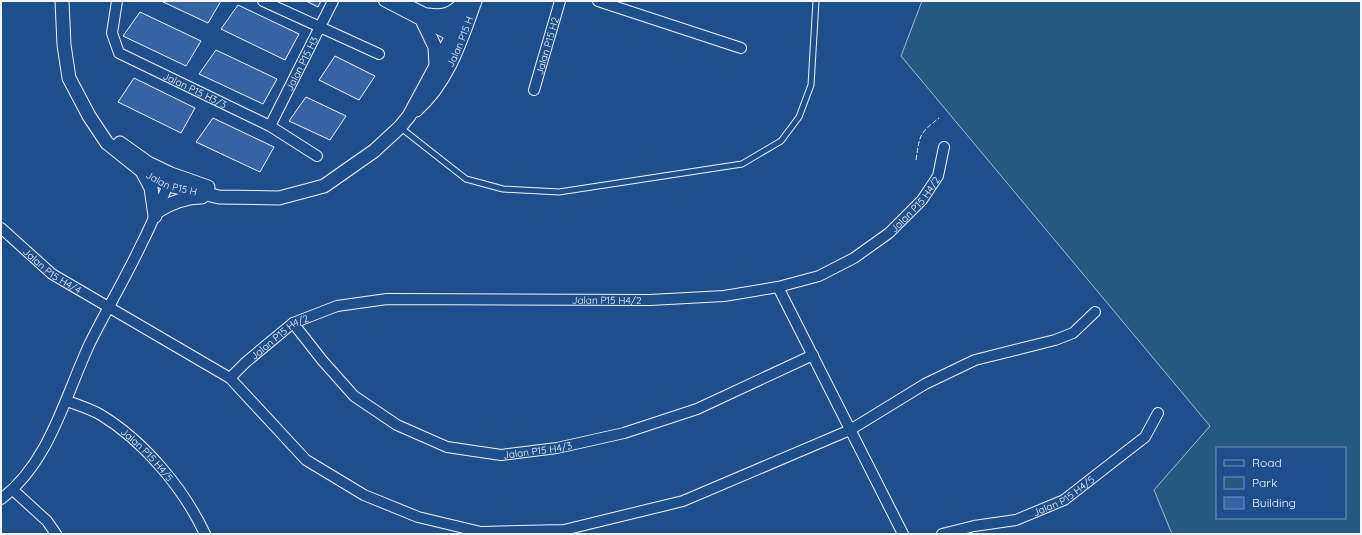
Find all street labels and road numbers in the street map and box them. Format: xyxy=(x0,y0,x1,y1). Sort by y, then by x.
street label: Jalan P15 H xyxy=(444,14,476,69)
street label: Jalan P15 H2 xyxy=(533,15,562,76)
street label: Jalan P15 H3 xyxy=(283,34,321,93)
street label: Jalan P15 H3/3 xyxy=(161,69,229,111)
street label: Jalan P15 H xyxy=(144,168,198,199)
street label: Jalan P15 H4/2 xyxy=(888,174,943,235)
street label: Jalan P15 H4/4 xyxy=(20,245,84,297)
street label: Jalan P15 H4/2 xyxy=(572,294,642,307)
street label: Jalan P15 H4/2 xyxy=(248,311,311,363)
street label: Jalan P15 H4/5 xyxy=(118,425,176,484)
street label: Jalan P15 H4/3 xyxy=(502,439,573,462)
street label: Jalan P15 H4/5 xyxy=(1031,473,1097,519)

